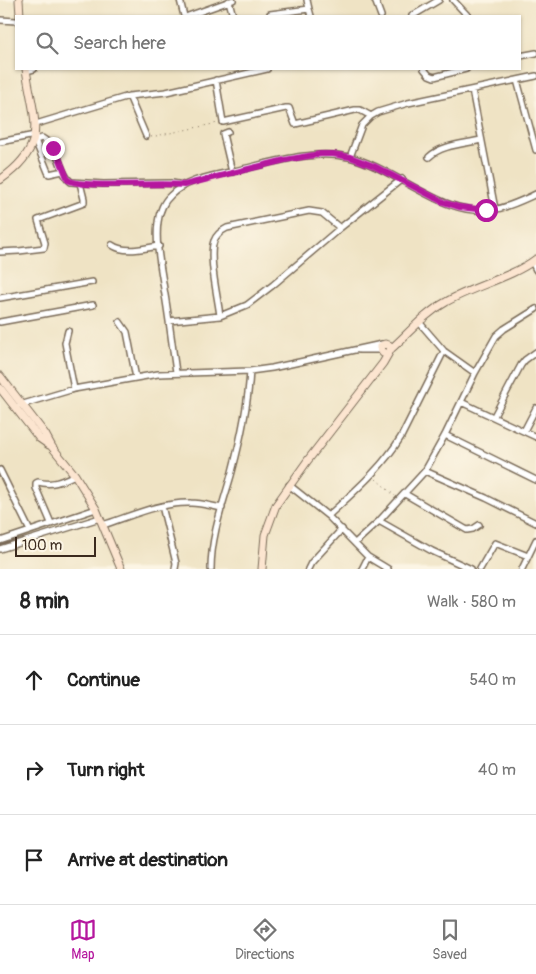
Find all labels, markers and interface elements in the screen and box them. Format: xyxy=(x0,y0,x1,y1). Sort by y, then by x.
search box xyxy=(15,15,521,70)
icon: search xyxy=(33,29,61,57)
text: Search here xyxy=(73,31,166,55)
route end xyxy=(42,137,65,160)
route start xyxy=(475,199,498,222)
scale bar xyxy=(15,534,96,557)
text: 100 m xyxy=(22,537,62,554)
text: 8 min xyxy=(20,588,69,615)
text: Walk · 580 m xyxy=(427,592,516,612)
icon: ahead xyxy=(20,666,48,694)
text: Continue xyxy=(67,668,140,692)
text: 540 m xyxy=(469,670,516,690)
icon: right xyxy=(20,756,48,784)
text: Turn right xyxy=(67,758,145,782)
text: 40 m xyxy=(478,760,516,780)
icon: arrive xyxy=(20,846,48,874)
text: Arrive at destination xyxy=(67,848,228,872)
tab: Map xyxy=(69,916,97,963)
tab: Directions xyxy=(235,916,294,963)
tab: Saved xyxy=(432,916,467,963)

